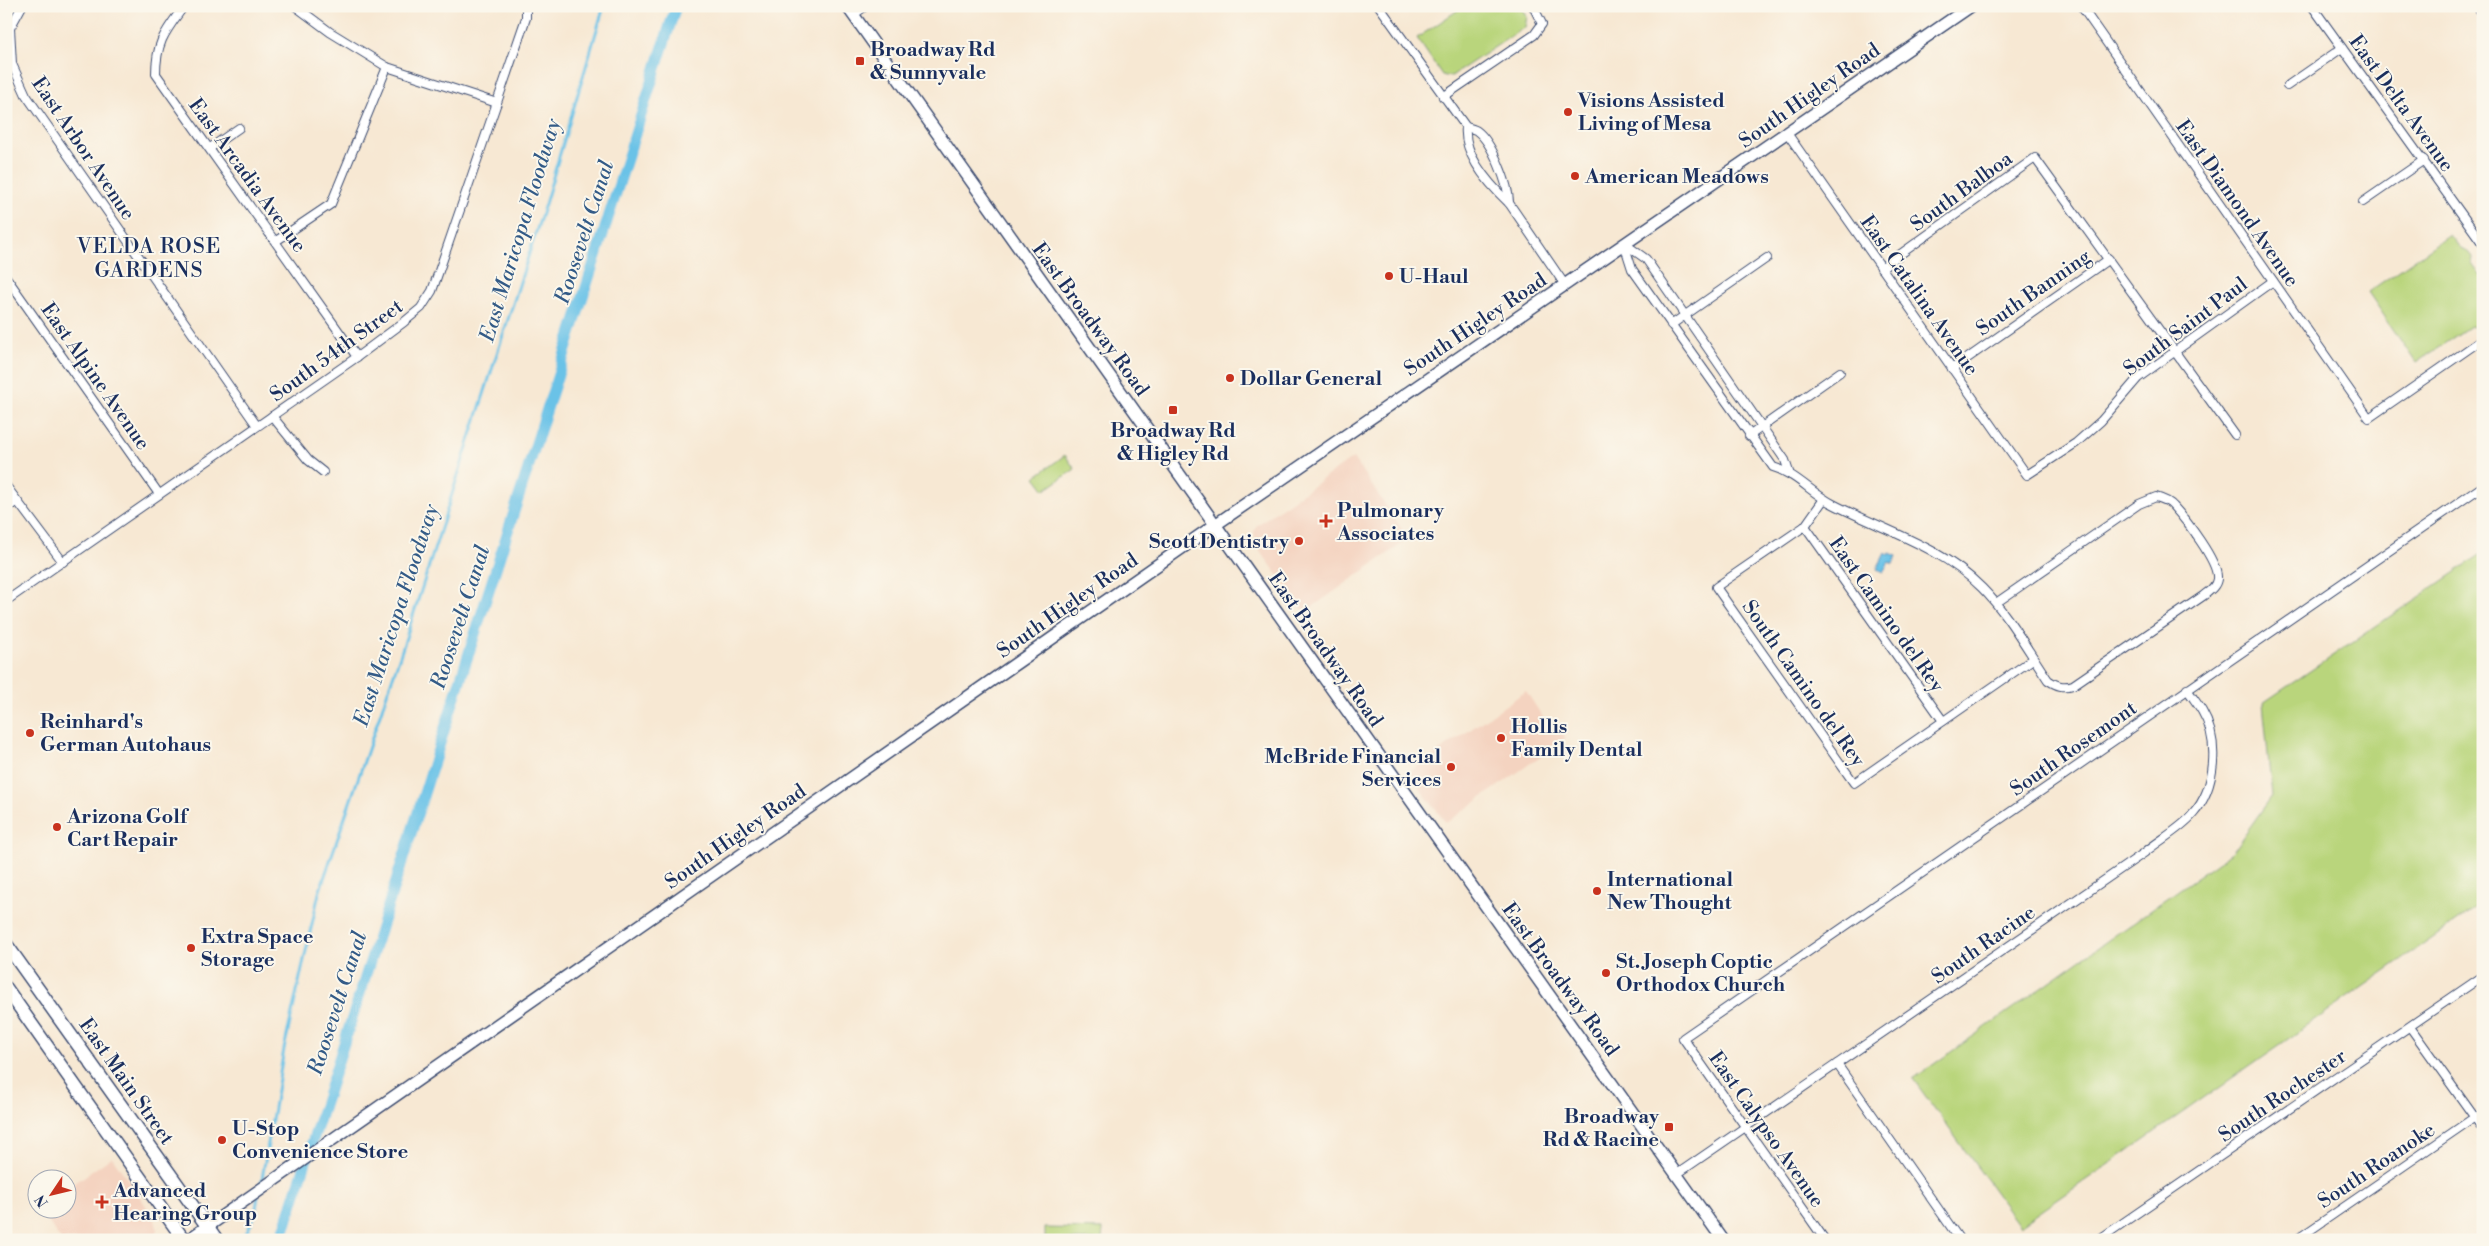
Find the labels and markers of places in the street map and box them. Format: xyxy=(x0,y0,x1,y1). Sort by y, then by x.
place label: Broadway Rd & Sunnyvale xyxy=(870,38,996,86)
marker: Broadway Rd & Sunnyvale xyxy=(854,55,866,67)
place label: Visions Assisted Living of Mesa xyxy=(1577,89,1725,137)
marker: Visions Assisted Living of Mesa xyxy=(1562,106,1574,118)
place label: American Meadows xyxy=(1584,165,1769,190)
marker: American Meadows xyxy=(1569,170,1581,182)
place label: U-Haul xyxy=(1399,265,1469,290)
marker: U-Haul xyxy=(1383,270,1395,282)
place label: Dollar General xyxy=(1240,367,1382,392)
marker: Dollar General xyxy=(1224,372,1236,384)
marker: Broadway Rd & Higley Rd xyxy=(1167,404,1179,416)
place label: Broadway Rd & Higley Rd xyxy=(1110,419,1236,467)
place label: Pulmonary Associates xyxy=(1336,499,1445,547)
marker: Pulmonary Associates xyxy=(1319,514,1333,528)
place label: Scott Dentistry xyxy=(1149,530,1290,555)
marker: Scott Dentistry xyxy=(1293,535,1305,547)
place label: Reinhard's German Autohaus xyxy=(40,710,211,758)
place label: Hollis Family Dental xyxy=(1511,715,1643,763)
marker: Reinhard's German Autohaus xyxy=(24,727,36,739)
marker: Hollis Family Dental xyxy=(1495,732,1507,744)
place label: McBride Financial Services xyxy=(1264,745,1441,793)
marker: McBride Financial Services xyxy=(1445,761,1457,773)
place label: Arizona Golf Cart Repair xyxy=(66,805,190,853)
marker: Arizona Golf Cart Repair xyxy=(51,821,63,833)
place label: International New Thought xyxy=(1607,868,1733,916)
marker: International New Thought xyxy=(1591,885,1603,897)
place label: Extra Space Storage xyxy=(201,925,314,973)
marker: Extra Space Storage xyxy=(185,942,197,954)
place label: St. Joseph Coptic Orthodox Church xyxy=(1616,950,1786,998)
marker: St. Joseph Coptic Orthodox Church xyxy=(1600,967,1612,979)
place label: Broadway Rd & Racine xyxy=(1543,1105,1660,1153)
place label: U-Stop Convenience Store xyxy=(232,1117,408,1165)
marker: Broadway Rd & Racine xyxy=(1663,1121,1675,1133)
marker: U-Stop Convenience Store xyxy=(216,1134,228,1146)
place label: Advanced Hearing Group xyxy=(112,1179,257,1227)
marker: Advanced Hearing Group xyxy=(95,1195,109,1209)

